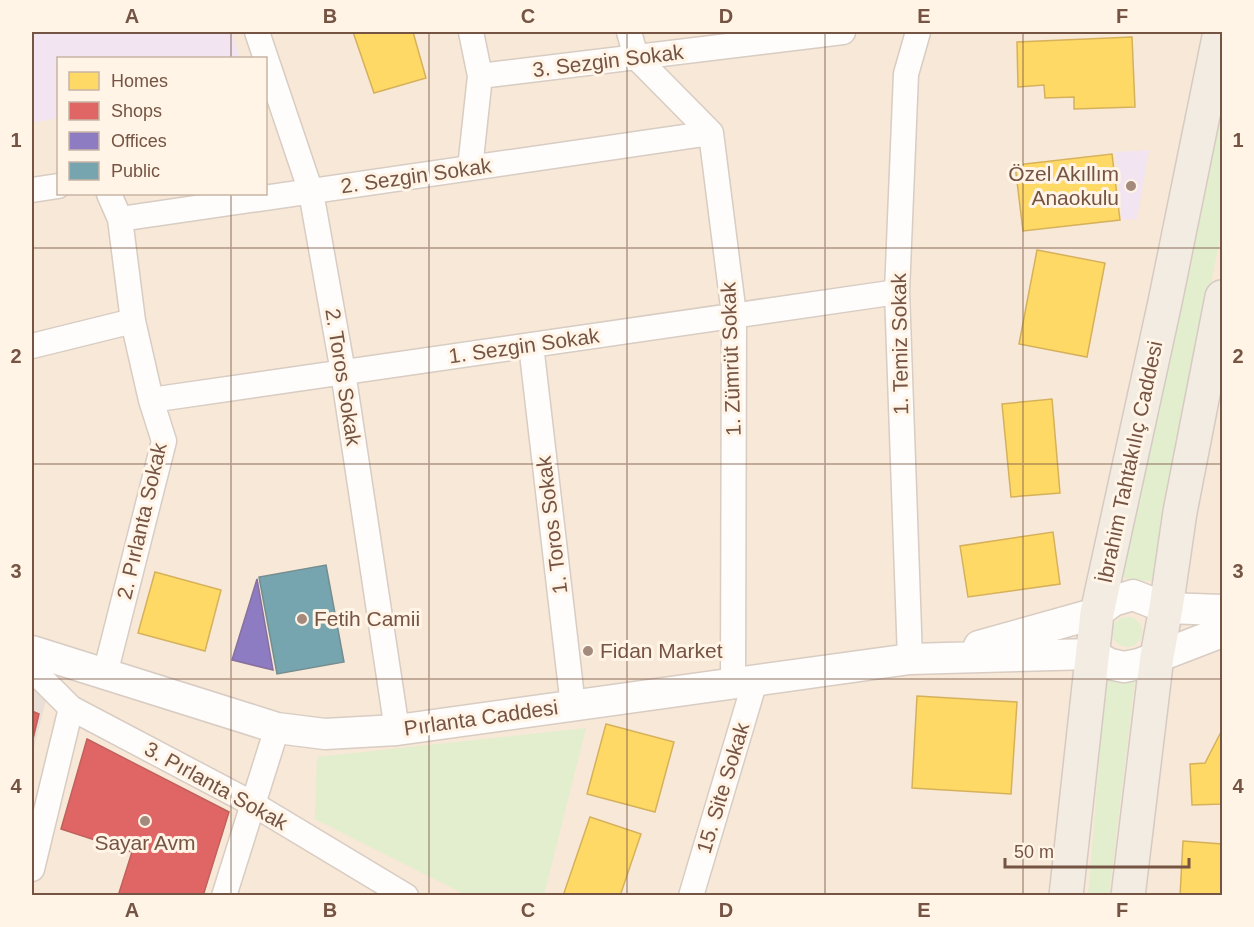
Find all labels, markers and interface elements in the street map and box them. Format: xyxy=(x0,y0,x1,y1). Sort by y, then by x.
text: A xyxy=(125,5,139,27)
text: B xyxy=(323,5,337,27)
text: C xyxy=(521,5,535,27)
text: D xyxy=(719,5,733,27)
text: E xyxy=(917,5,931,27)
text: F xyxy=(1116,5,1128,27)
street label: 3. Sezgin Sokak xyxy=(531,40,685,81)
legend xyxy=(57,57,267,195)
text: Homes xyxy=(111,71,168,91)
text: Shops xyxy=(111,101,162,121)
text: 1 xyxy=(10,129,22,151)
text: 1 xyxy=(1232,129,1244,151)
text: Offices xyxy=(111,131,167,151)
street label: 2. Sezgin Sokak xyxy=(339,153,493,197)
text: Public xyxy=(111,161,160,181)
place label: Özel Akıllım Anaokulu xyxy=(1008,162,1119,209)
marker: Özel Akıllım Anaokulu xyxy=(1124,179,1138,193)
street label: 1. Temiz Sokak xyxy=(887,272,912,415)
street label: 1. Zümrüt Sokak xyxy=(716,281,745,436)
street label: 2. Toros Sokak xyxy=(321,307,366,448)
street label: 1. Sezgin Sokak xyxy=(447,323,601,367)
street label: İbrahim Tahtakılıç Caddesi xyxy=(1093,339,1166,585)
text: 2 xyxy=(10,345,22,367)
text: 2 xyxy=(1232,345,1244,367)
street label: 2. Pırlanta Sokak xyxy=(112,440,171,601)
street label: 1. Toros Sokak xyxy=(532,454,571,595)
text: 3 xyxy=(10,560,22,582)
text: 3 xyxy=(1232,560,1244,582)
place label: Fetih Camii xyxy=(314,607,420,630)
marker: Fetih Camii xyxy=(295,612,309,626)
place label: Fidan Market xyxy=(600,639,723,662)
marker: Fidan Market xyxy=(581,644,595,658)
street label: Pırlanta Caddesi xyxy=(402,695,559,740)
street label: 15. Site Sokak xyxy=(692,719,753,856)
street label: 3. Pırlanta Sokak xyxy=(141,737,292,835)
text: 4 xyxy=(10,775,22,797)
text: 4 xyxy=(1232,775,1244,797)
marker: Sayar Avm xyxy=(138,814,152,828)
place label: Sayar Avm xyxy=(94,831,196,854)
scale bar xyxy=(1005,831,1190,869)
text: 50 m xyxy=(1014,842,1054,862)
text: A xyxy=(125,899,139,921)
text: B xyxy=(323,899,337,921)
text: C xyxy=(521,899,535,921)
text: D xyxy=(719,899,733,921)
text: E xyxy=(917,899,931,921)
text: F xyxy=(1116,899,1128,921)

